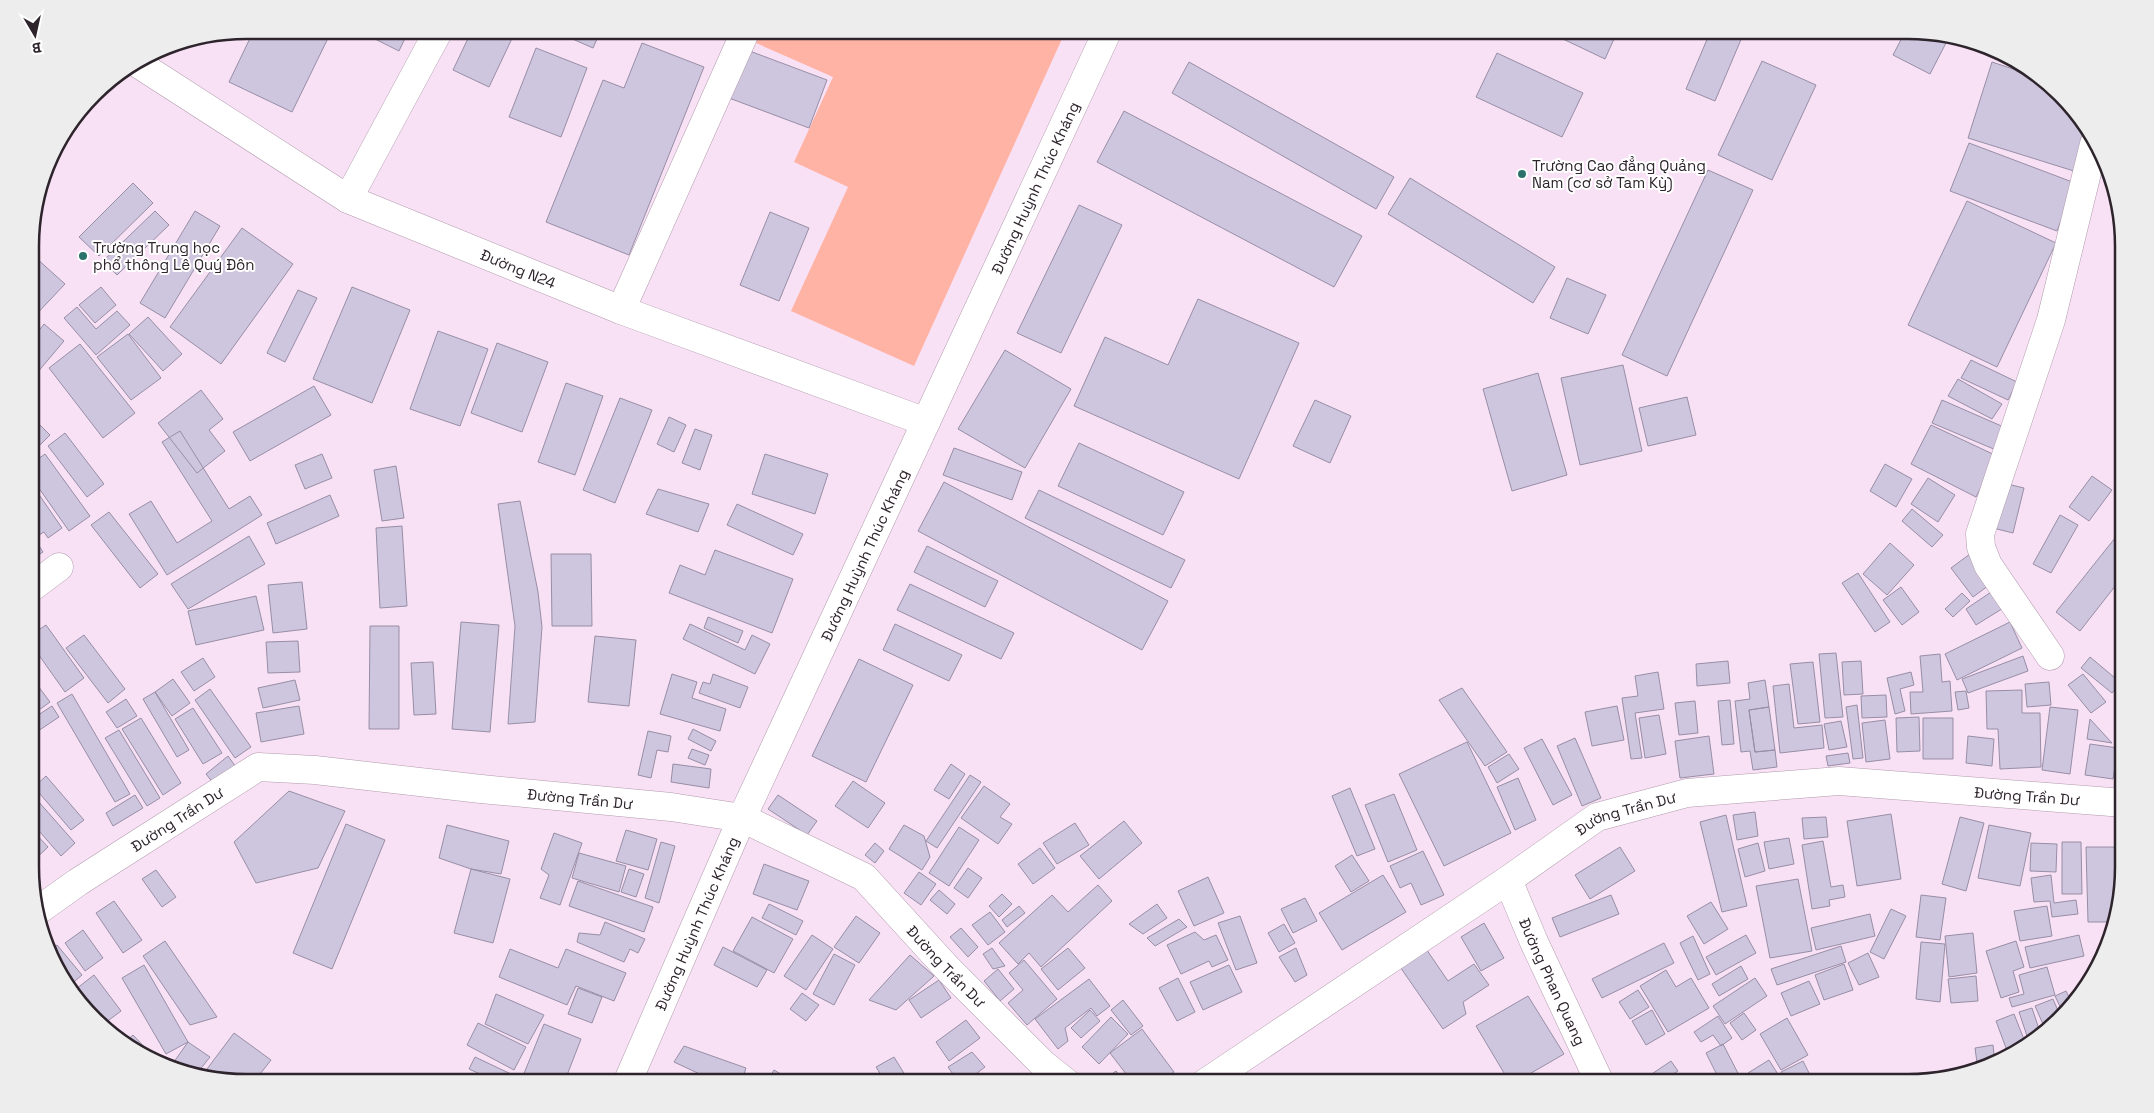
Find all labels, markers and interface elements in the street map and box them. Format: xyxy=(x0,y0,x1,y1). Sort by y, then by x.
north arrow xyxy=(10,10,60,60)
text: B xyxy=(31,38,43,57)
street label: Đường Huỳnh Thúc Kháng xyxy=(987,99,1083,277)
place label: Trường Cao đẳng Quảng Nam (cơ sở Tam Kỳ) xyxy=(1532,156,1706,193)
marker: Trường Cao đẳng Quảng Nam (cơ sở Tam Kỳ) xyxy=(1516,168,1528,180)
place label: Trường Trung học phổ thông Lê Quý Đôn xyxy=(93,238,255,274)
street label: Đường N24 xyxy=(478,244,559,292)
marker: Trường Trung học phổ thông Lê Quý Đôn xyxy=(77,250,89,262)
street label: Đường Huỳnh Thúc Kháng xyxy=(816,466,912,644)
street label: Đường Trần Dư xyxy=(127,782,227,855)
street label: Đường Trần Dư xyxy=(1974,782,2081,809)
street label: Đường Trần Dư xyxy=(527,784,634,813)
street label: Đường Trần Dư xyxy=(1571,787,1678,839)
street label: Đường Huỳnh Thúc Kháng xyxy=(650,834,742,1013)
street label: Đường Phan Quang xyxy=(1515,915,1590,1048)
street label: Đường Trần Dư xyxy=(903,921,990,1011)

